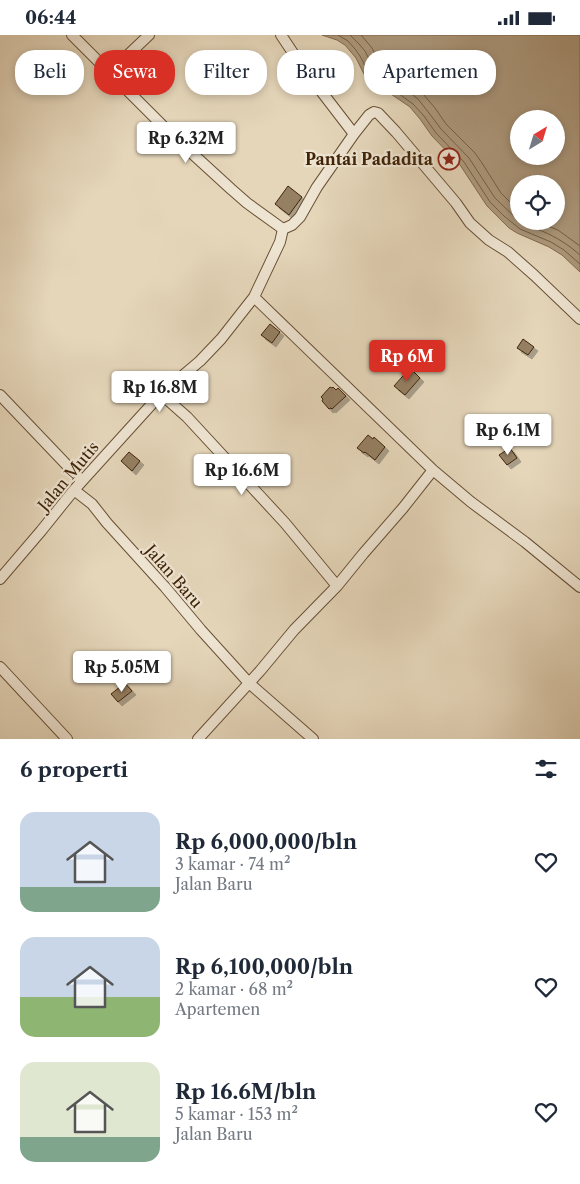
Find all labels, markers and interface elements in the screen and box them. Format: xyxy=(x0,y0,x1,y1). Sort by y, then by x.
text: 06:44 xyxy=(25,6,77,29)
chip: Beli xyxy=(15,50,84,95)
chip: Sewa xyxy=(94,50,175,95)
chip: Filter xyxy=(185,50,267,95)
chip: Baru xyxy=(277,50,354,95)
chip: Apartemen xyxy=(364,50,496,95)
north arrow xyxy=(510,110,565,165)
map controls xyxy=(510,110,565,230)
pin: Rp 6.32M xyxy=(134,121,238,164)
text: Rp 6.32M xyxy=(148,128,224,148)
place icon: Pantai Padadita xyxy=(437,147,461,171)
place label: Pantai Padadita xyxy=(305,149,434,169)
button: locate xyxy=(510,175,565,230)
pin: Rp 6M xyxy=(372,339,442,382)
text: Rp 6M xyxy=(380,346,434,366)
pin: Rp 16.8M xyxy=(108,371,212,413)
text: Rp 16.8M xyxy=(122,377,198,397)
pin: Rp 6.1M xyxy=(462,413,554,456)
text: Rp 6.1M xyxy=(475,420,541,440)
street label: Jalan Mutis xyxy=(31,437,103,517)
pin: Rp 16.6M xyxy=(190,453,294,496)
text: Rp 16.6M xyxy=(205,460,279,480)
street label: Jalan Baru xyxy=(139,538,207,612)
pin: Rp 5.05M xyxy=(70,651,174,693)
text: Rp 5.05M xyxy=(84,657,160,677)
icon: filters xyxy=(532,755,560,783)
text: 6 properti xyxy=(20,757,128,782)
text: Rp 6,000,000/bln xyxy=(175,829,357,854)
icon: home xyxy=(60,832,120,892)
icon: heart xyxy=(532,848,560,876)
text: 3 kamar · 74 m² xyxy=(175,854,291,874)
text: Jalan Baru xyxy=(175,874,253,894)
text: Rp 6,100,000/bln xyxy=(175,954,353,979)
icon: home xyxy=(60,957,120,1017)
icon: heart xyxy=(532,973,560,1001)
text: 2 kamar · 68 m² xyxy=(175,979,293,999)
text: Apartemen xyxy=(175,999,260,1019)
text: Rp 16.6M/bln xyxy=(175,1079,316,1104)
icon: home xyxy=(60,1082,120,1142)
icon: heart xyxy=(532,1098,560,1126)
text: 5 kamar · 153 m² xyxy=(175,1104,298,1124)
text: Jalan Baru xyxy=(175,1124,253,1144)

